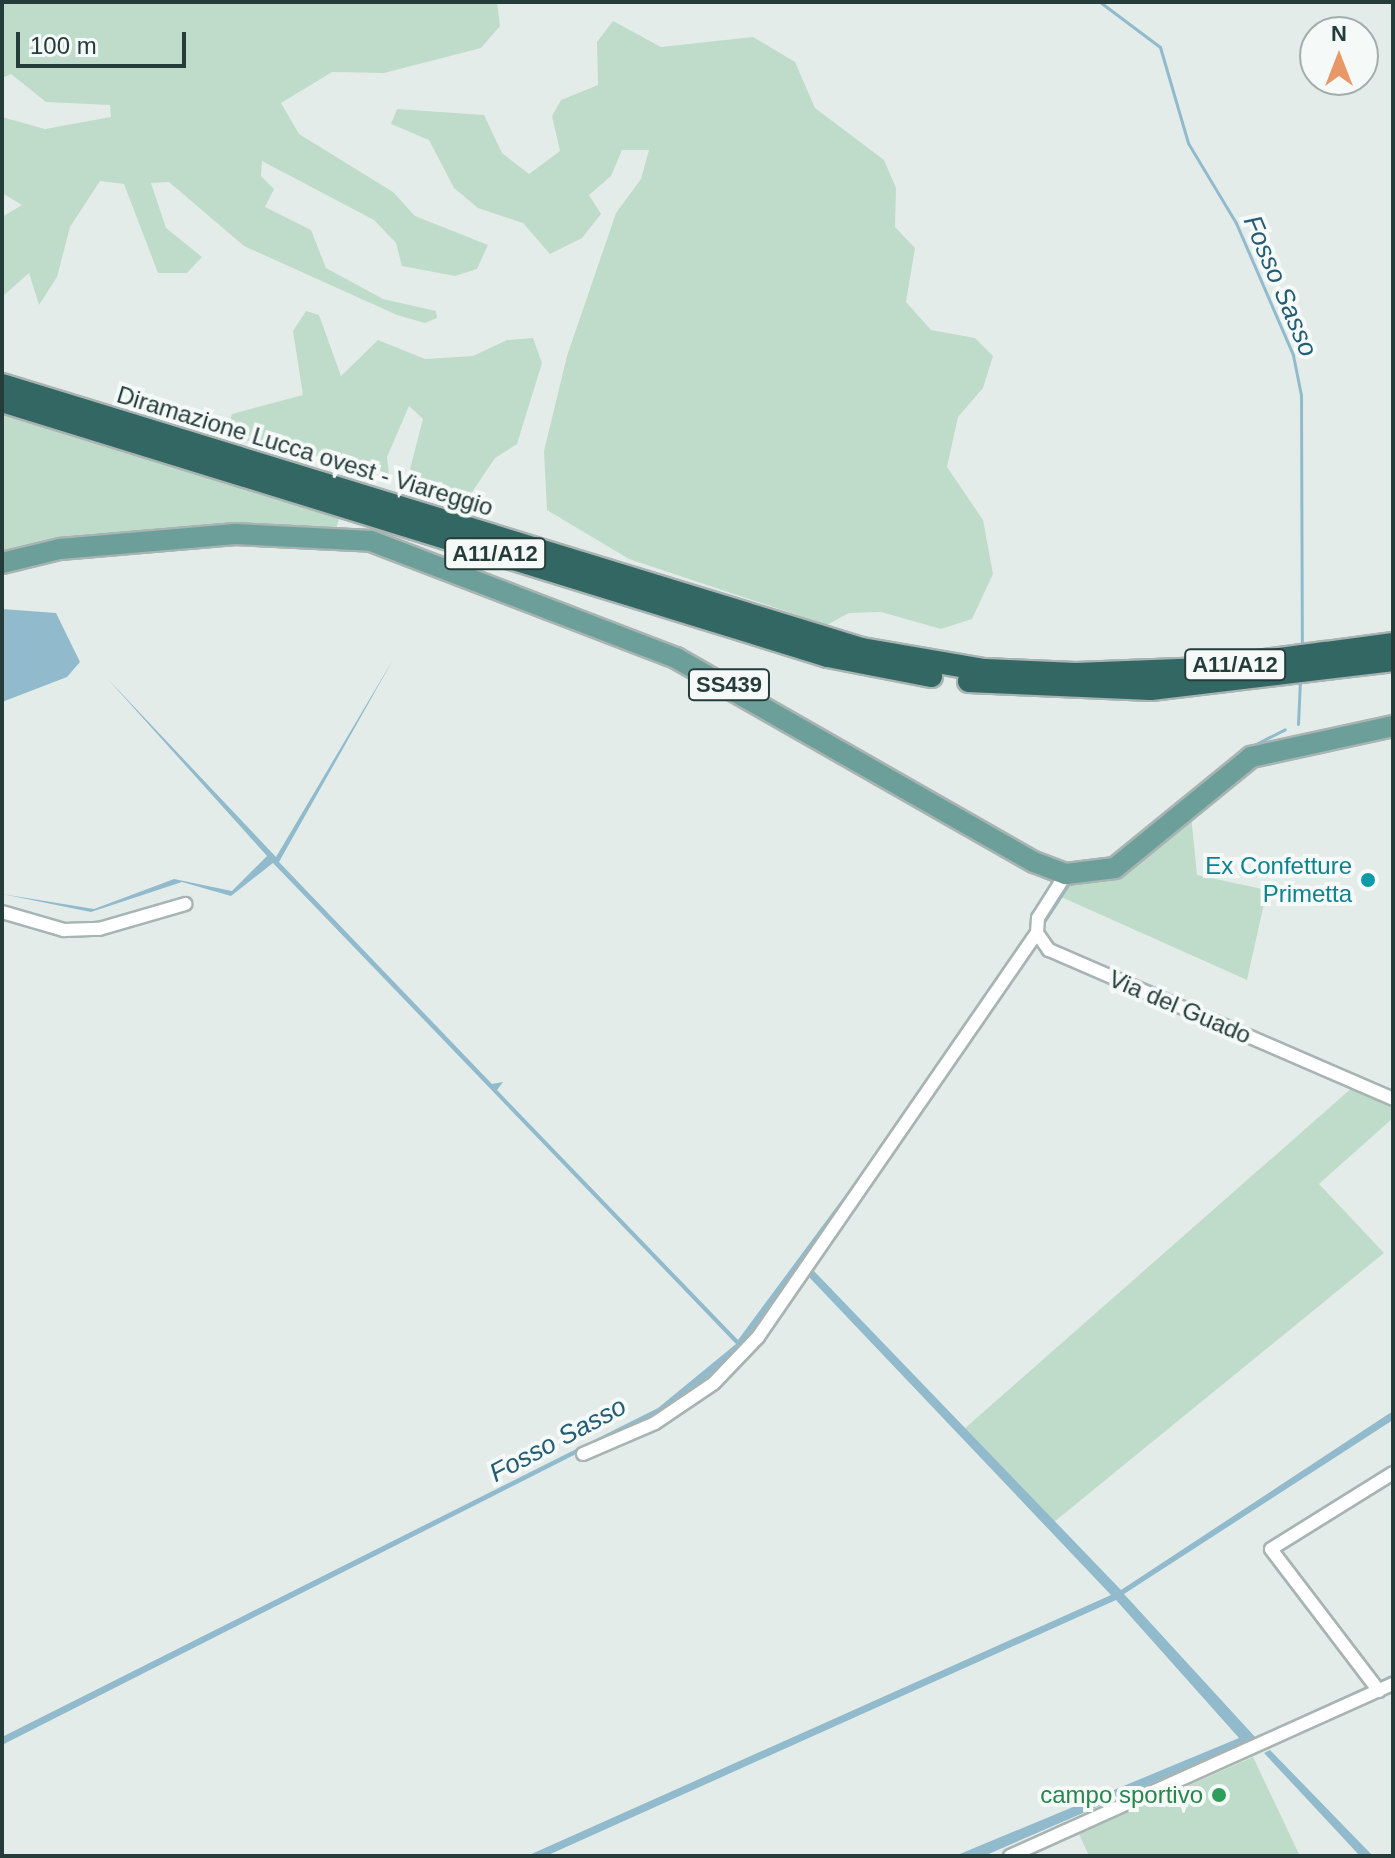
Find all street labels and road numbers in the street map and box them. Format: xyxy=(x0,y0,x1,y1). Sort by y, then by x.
street label: Diramazione Lucca ovest - Viareggio xyxy=(113,380,497,522)
road number: A11/A12 xyxy=(443,536,547,572)
road number: A11/A12 xyxy=(1183,647,1287,683)
road number: SS439 xyxy=(687,667,771,703)
street label: Via del Guado xyxy=(1105,964,1255,1050)

